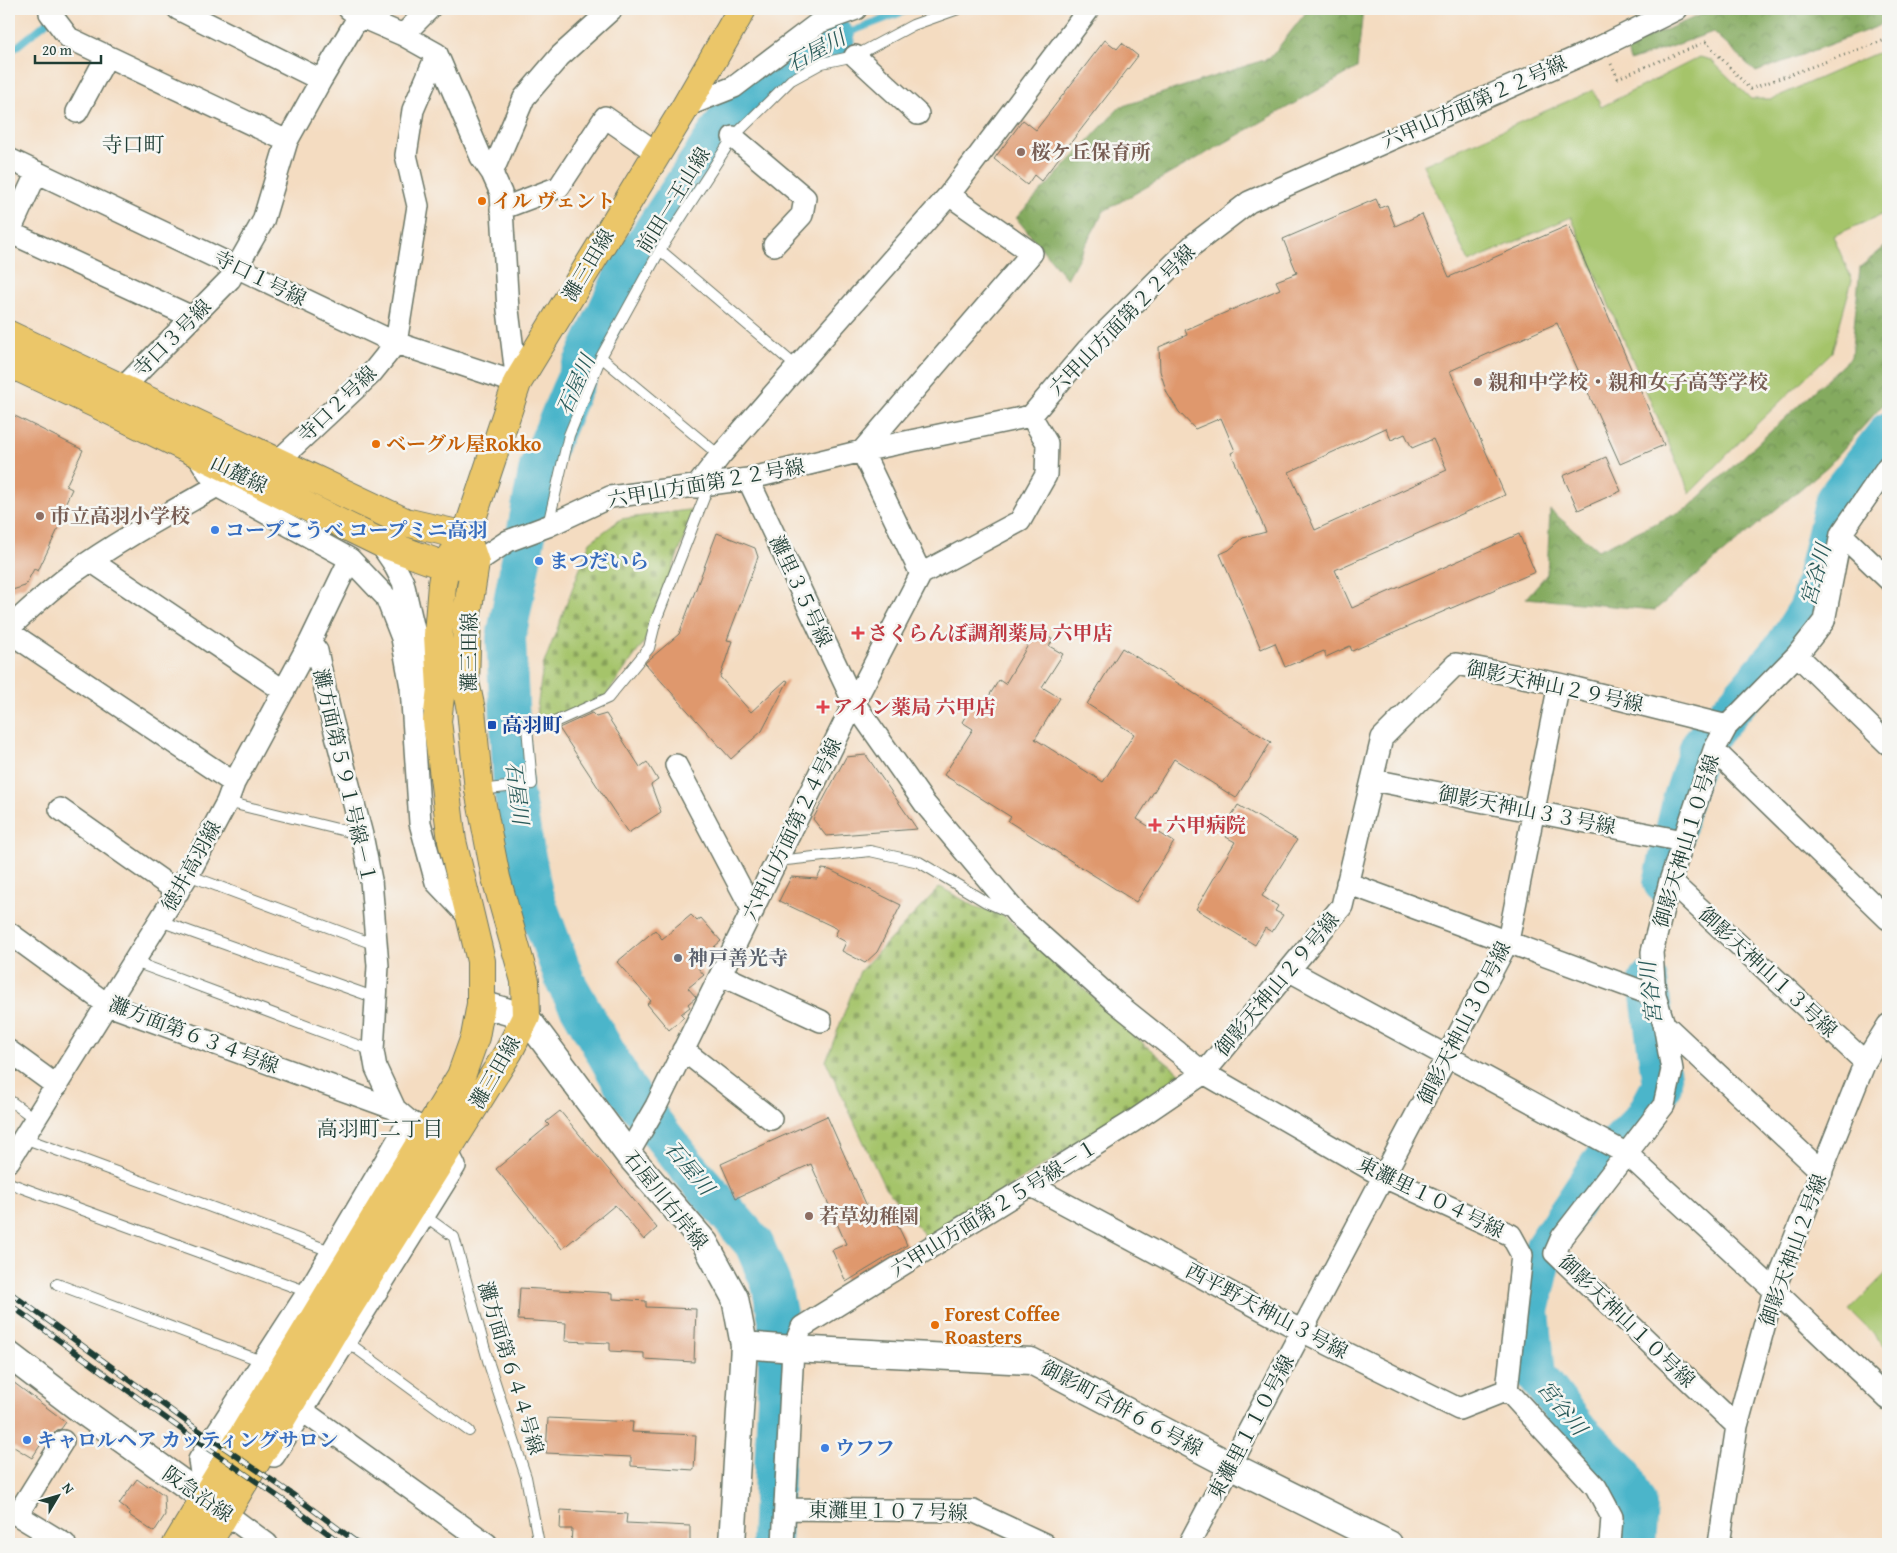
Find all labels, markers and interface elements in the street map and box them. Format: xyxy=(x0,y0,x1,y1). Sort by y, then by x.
water label: 石屋川 xyxy=(781,21,853,79)
scale bar xyxy=(35,32,101,64)
text: 20 m xyxy=(42,39,73,60)
street label: 六甲山方面第２２号線 xyxy=(1377,48,1571,155)
district label: 寺口町 xyxy=(102,129,165,160)
place label: 桜ケ丘保育所 xyxy=(1031,137,1151,166)
street label: 前田一王山線 xyxy=(628,141,717,258)
marker: 桜ケ丘保育所 xyxy=(1015,146,1027,158)
place label: イル ヴェント xyxy=(492,186,616,215)
marker: イル ヴェント xyxy=(476,195,488,207)
street label: 灘三田線 xyxy=(555,223,621,306)
street label: 六甲山方面第２２号線 xyxy=(1042,238,1202,402)
street label: 寺口１号線 xyxy=(209,243,312,313)
street label: 寺口３号線 xyxy=(126,292,217,383)
water label: 石屋川 xyxy=(549,348,603,420)
street label: 寺口２号線 xyxy=(291,358,383,449)
place label: 親和中学校・親和女子高等学校 xyxy=(1488,367,1768,396)
marker: 親和中学校・親和女子高等学校 xyxy=(1472,376,1484,388)
place label: ベーグル屋Rokko xyxy=(386,429,542,458)
marker: ベーグル屋Rokko xyxy=(370,438,382,450)
street label: 山麓線 xyxy=(206,447,273,500)
street label: 六甲山方面第２２号線 xyxy=(605,451,807,514)
place label: 市立高羽小学校 xyxy=(50,501,190,530)
marker: 市立高羽小学校 xyxy=(34,510,46,522)
place label: コープこうべ コープミニ高羽 xyxy=(225,515,487,544)
marker: コープこうべ コープミニ高羽 xyxy=(209,524,221,536)
street label: 灘里３５号線 xyxy=(763,530,840,651)
water label: 宮谷川 xyxy=(1792,539,1839,609)
place label: まつだいら xyxy=(549,546,649,575)
marker: まつだいら xyxy=(533,555,545,567)
street label: 灘三田線 xyxy=(454,612,483,692)
place label: さくらんぼ調剤薬局 六甲店 xyxy=(868,618,1112,647)
marker: さくらんぼ調剤薬局 六甲店 xyxy=(852,627,864,639)
street label: 御影天神山２９号線 xyxy=(1464,653,1646,718)
street label: 灘方面第５９１号線－１ xyxy=(307,665,384,886)
place label: アイン薬局 六甲店 xyxy=(833,692,996,721)
marker: アイン薬局 六甲店 xyxy=(817,701,829,713)
place label: 高羽町 xyxy=(502,710,563,739)
marker: 高羽町 xyxy=(486,719,498,731)
street label: 六甲山方面第２４号線 xyxy=(735,733,848,925)
street label: 御影天神山１０号線 xyxy=(1645,751,1726,931)
water label: 石屋川 xyxy=(498,760,537,828)
street label: 御影天神山３３号線 xyxy=(1436,778,1618,841)
place label: 六甲病院 xyxy=(1166,810,1246,839)
street label: 徳井高羽線 xyxy=(154,815,227,917)
marker: 六甲病院 xyxy=(1148,818,1162,832)
street label: 御影天神山１３号線 xyxy=(1693,900,1844,1044)
street label: 御影天神山２９号線 xyxy=(1208,905,1346,1062)
street label: 御影天神山３０号線 xyxy=(1410,936,1517,1110)
place label: 神戸善光寺 xyxy=(688,943,788,972)
marker: 神戸善光寺 xyxy=(672,952,684,964)
water label: 宮谷川 xyxy=(1632,958,1669,1026)
street label: 灘方面第６３４号線 xyxy=(105,989,283,1080)
street label: 灘三田線 xyxy=(462,1030,527,1114)
district label: 高羽町二丁目 xyxy=(317,1113,443,1144)
street label: 六甲山方面第２５号線－１ xyxy=(884,1132,1103,1283)
water label: 石屋川 xyxy=(657,1134,723,1203)
street label: 石屋川右岸線 xyxy=(617,1144,715,1255)
street label: 東灘里１０４号線 xyxy=(1353,1148,1509,1245)
street label: 御影天神山２号線 xyxy=(1752,1170,1834,1330)
place label: 若草幼稚園 xyxy=(819,1201,919,1230)
marker: 若草幼稚園 xyxy=(803,1210,815,1222)
street label: 御影天神山１０号線 xyxy=(1553,1248,1702,1394)
street label: 西平野天神山３号線 xyxy=(1181,1256,1354,1366)
street label: 灘方面第６４４号線 xyxy=(471,1278,552,1458)
place label: Forest Coffee Roasters xyxy=(945,1299,1060,1351)
marker: Forest Coffee Roasters xyxy=(929,1319,941,1331)
street label: 東灘里１１０号線 xyxy=(1200,1349,1301,1504)
street label: 御影町合併６６号線 xyxy=(1036,1353,1209,1463)
water label: 宮谷川 xyxy=(1531,1373,1596,1443)
place label: キャロルヘア カッティングサロン xyxy=(37,1425,339,1454)
place label: ウフフ xyxy=(835,1433,895,1462)
marker: キャロルヘア カッティングサロン xyxy=(21,1434,33,1446)
marker: ウフフ xyxy=(819,1442,831,1454)
street label: 阪急沿線 xyxy=(157,1459,239,1528)
north arrow xyxy=(32,1470,82,1520)
text: N xyxy=(57,1478,79,1498)
street label: 東灘里１０７号線 xyxy=(808,1495,968,1526)

